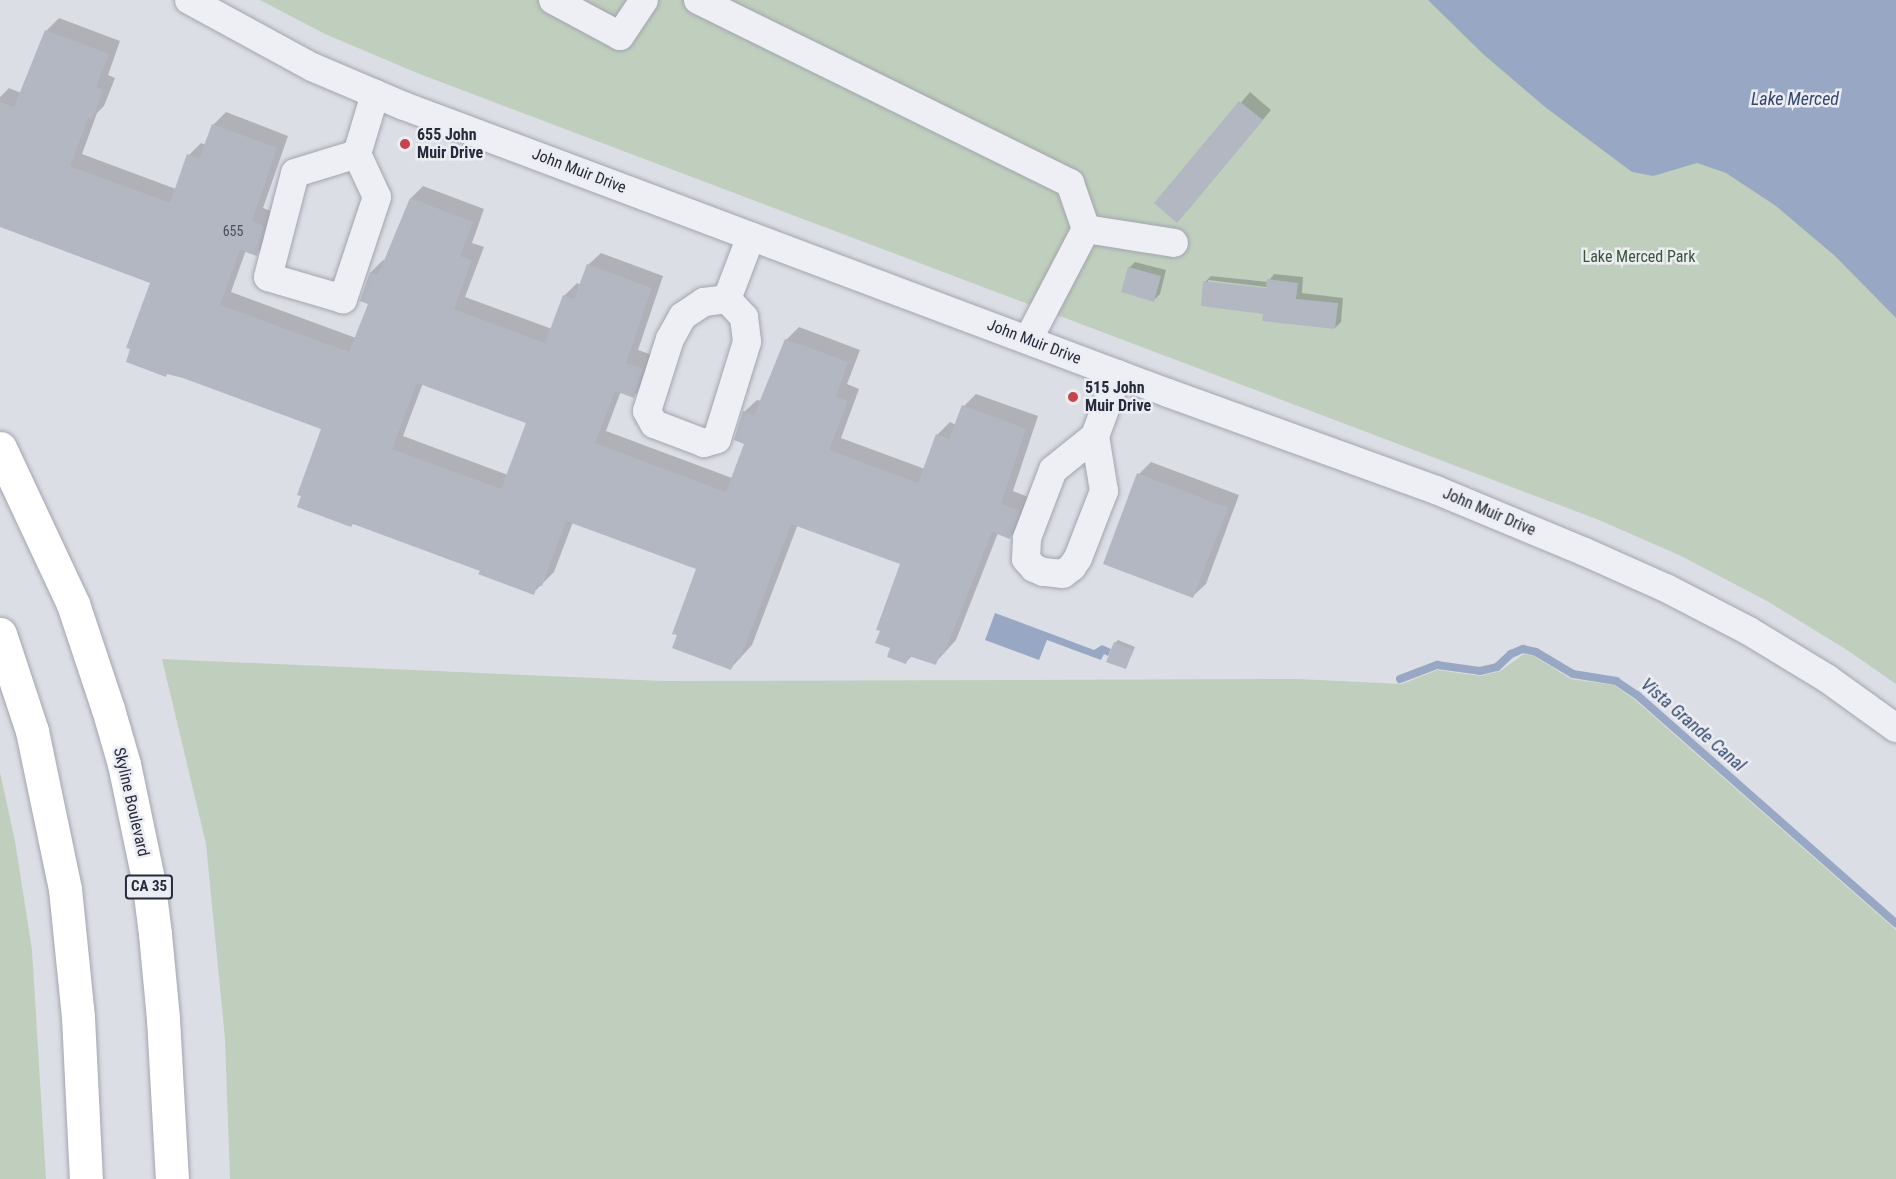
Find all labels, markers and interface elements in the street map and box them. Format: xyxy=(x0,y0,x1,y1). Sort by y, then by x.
water label: Lake Merced xyxy=(1751,88,1839,110)
place label: 655 John Muir Drive xyxy=(417,125,483,163)
marker: 655 John Muir Drive xyxy=(398,137,412,151)
street label: John Muir Drive xyxy=(529,144,629,198)
house number: 655 xyxy=(223,223,243,239)
park label: Lake Merced Park xyxy=(1583,247,1695,267)
street label: John Muir Drive xyxy=(984,315,1084,369)
place label: 515 John Muir Drive xyxy=(1085,378,1151,416)
marker: 515 John Muir Drive xyxy=(1066,390,1080,404)
street label: John Muir Drive xyxy=(1440,484,1538,540)
water label: Vista Grande Canal xyxy=(1636,674,1750,776)
street label: Skyline Boulevard xyxy=(109,746,153,858)
road number: CA 35 xyxy=(124,875,174,899)

